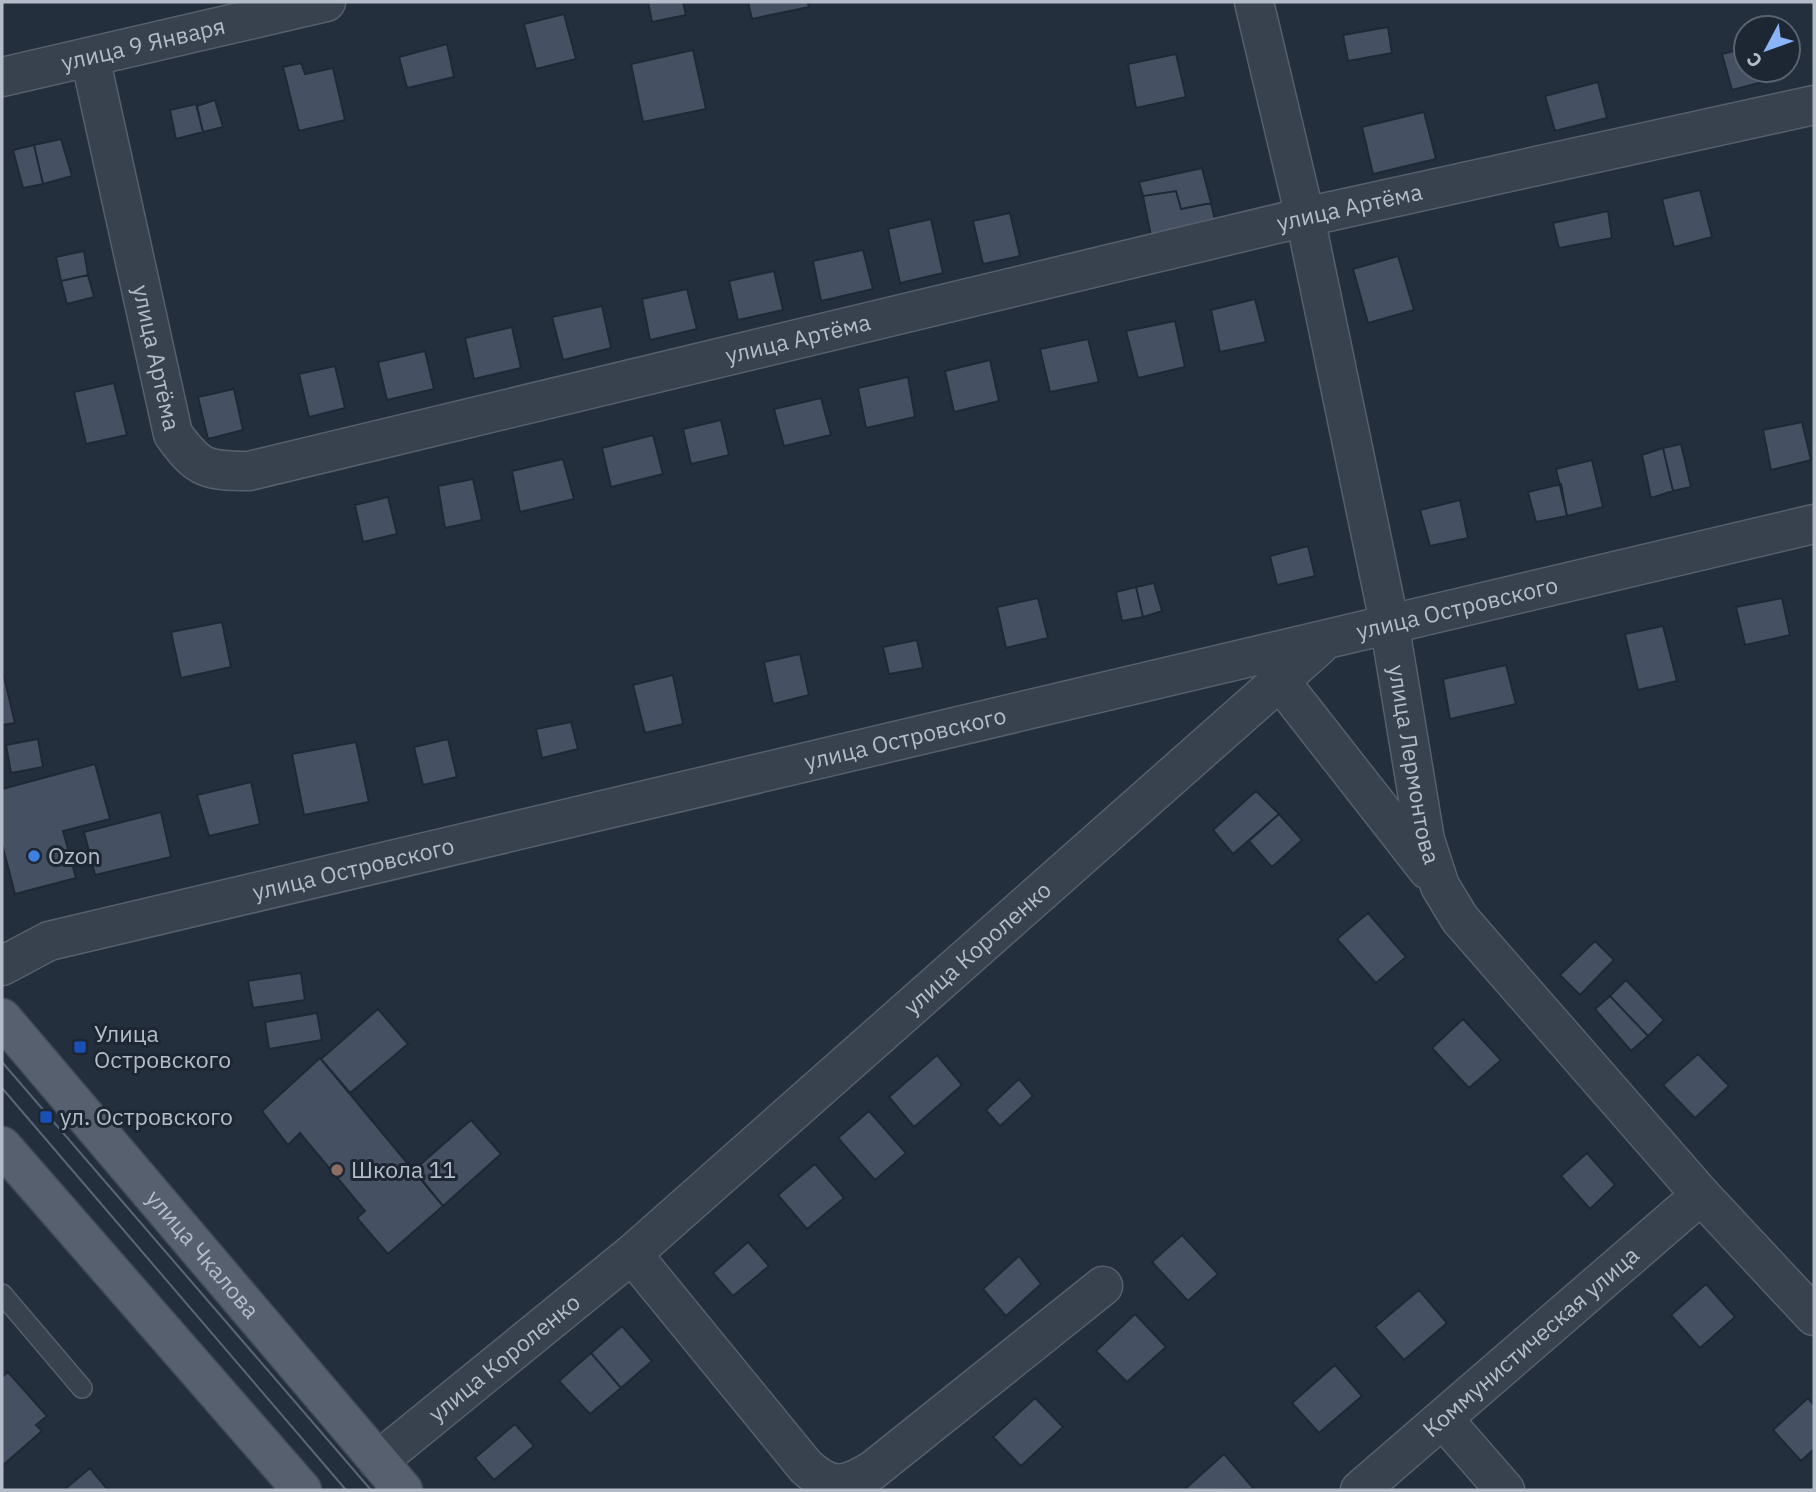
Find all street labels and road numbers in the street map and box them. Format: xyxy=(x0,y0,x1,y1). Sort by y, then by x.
street label: улица 9 Января xyxy=(58,10,228,77)
street label: улица Артёма xyxy=(1273,176,1425,237)
street label: улица Артёма xyxy=(127,282,188,433)
street label: улица Артёма xyxy=(722,306,873,370)
street label: улица Островского xyxy=(1353,569,1561,646)
street label: улица Лермонтова xyxy=(1382,662,1448,868)
street label: улица Островского xyxy=(801,699,1009,776)
street label: улица Островского xyxy=(249,830,457,906)
street label: улица Короленко xyxy=(897,874,1057,1021)
street label: улица Чкалова xyxy=(140,1183,267,1324)
street label: Коммунистическая улица xyxy=(1416,1239,1645,1443)
street label: улица Короленко xyxy=(422,1286,586,1428)

